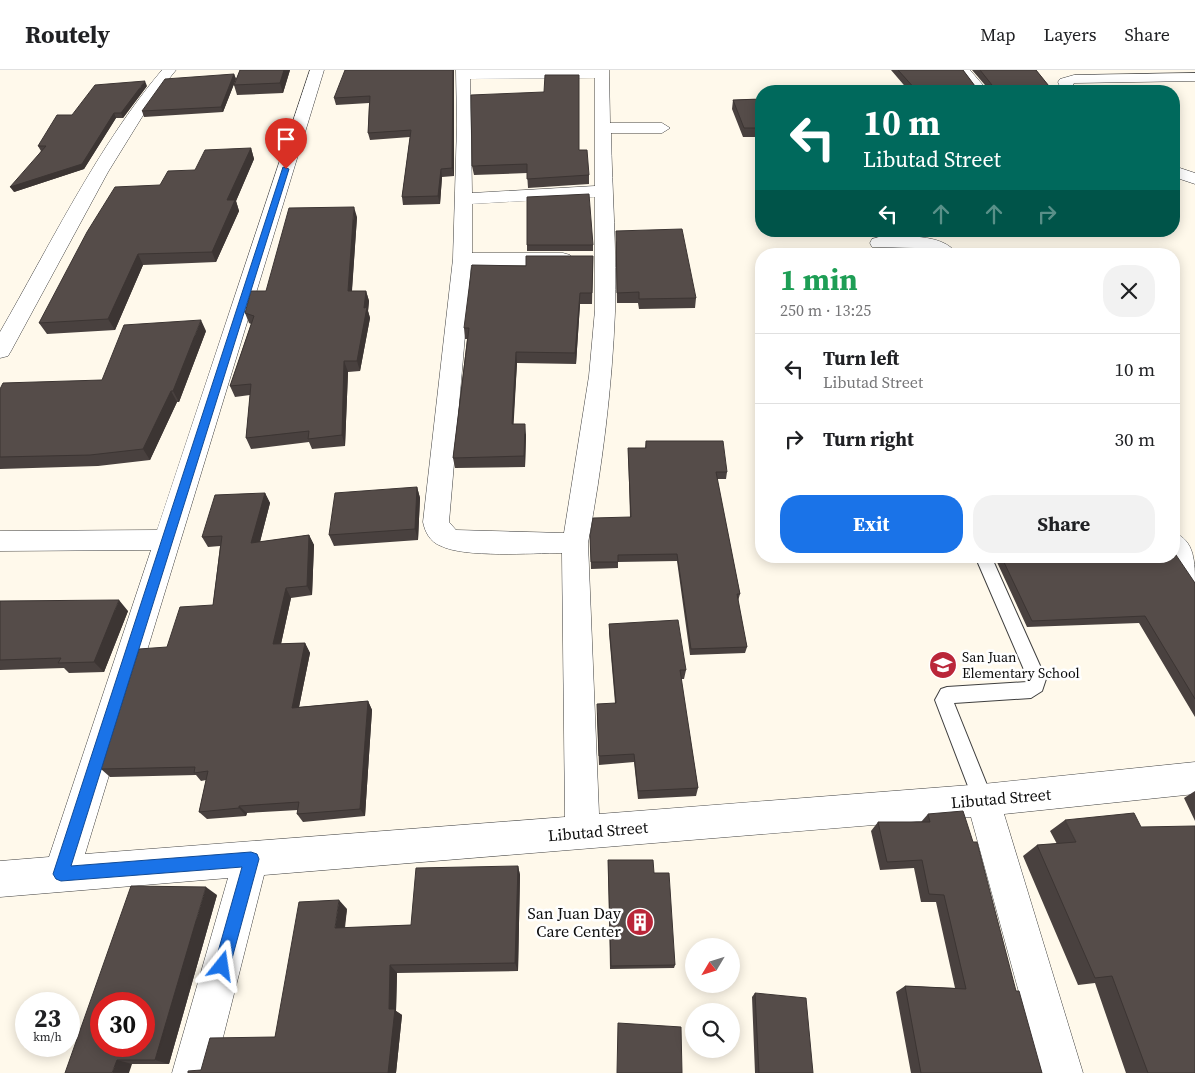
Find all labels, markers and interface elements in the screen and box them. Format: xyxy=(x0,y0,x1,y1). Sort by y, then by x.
text: Routely xyxy=(25,18,110,51)
text: Map xyxy=(980,22,1015,47)
text: Layers xyxy=(1043,22,1096,47)
text: Share xyxy=(1124,22,1170,47)
text: 10 m xyxy=(863,99,940,147)
icon: left xyxy=(780,105,845,170)
pin xyxy=(265,118,307,169)
icon: arrive xyxy=(272,125,300,153)
text: Libutad Street xyxy=(863,144,1001,174)
icon: left xyxy=(874,200,902,228)
icon: ahead xyxy=(927,200,955,228)
icon: ahead xyxy=(980,200,1008,228)
icon: right xyxy=(1033,200,1061,228)
text: 1 min xyxy=(780,259,858,300)
button: close xyxy=(1103,265,1155,317)
text: 250 m · 13:25 xyxy=(780,299,871,321)
text: Turn left xyxy=(823,345,899,371)
icon: left xyxy=(780,355,808,383)
text: 10 m xyxy=(1114,356,1155,382)
text: Libutad Street xyxy=(823,371,923,393)
icon: right xyxy=(780,425,808,453)
text: Turn right xyxy=(823,426,914,452)
text: 30 m xyxy=(1114,426,1155,452)
button: Exit xyxy=(780,495,963,553)
button: Share xyxy=(973,495,1155,553)
place label: San Juan Elementary School xyxy=(962,647,1080,683)
school or university icon: San Juan Elementary School xyxy=(928,650,958,680)
street label: Libutad Street xyxy=(950,783,1053,813)
street label: Libutad Street xyxy=(547,816,650,846)
place label: San Juan Day Care Center xyxy=(527,902,622,942)
building icon: San Juan Day Care Center xyxy=(625,907,655,937)
north arrow xyxy=(685,938,740,992)
map controls xyxy=(685,938,740,1058)
position arrow xyxy=(195,939,247,991)
speed limit sign: 30 xyxy=(90,992,155,1057)
text: 23 xyxy=(34,1001,61,1035)
button: search xyxy=(685,1003,740,1058)
text: km/h xyxy=(33,1029,62,1045)

